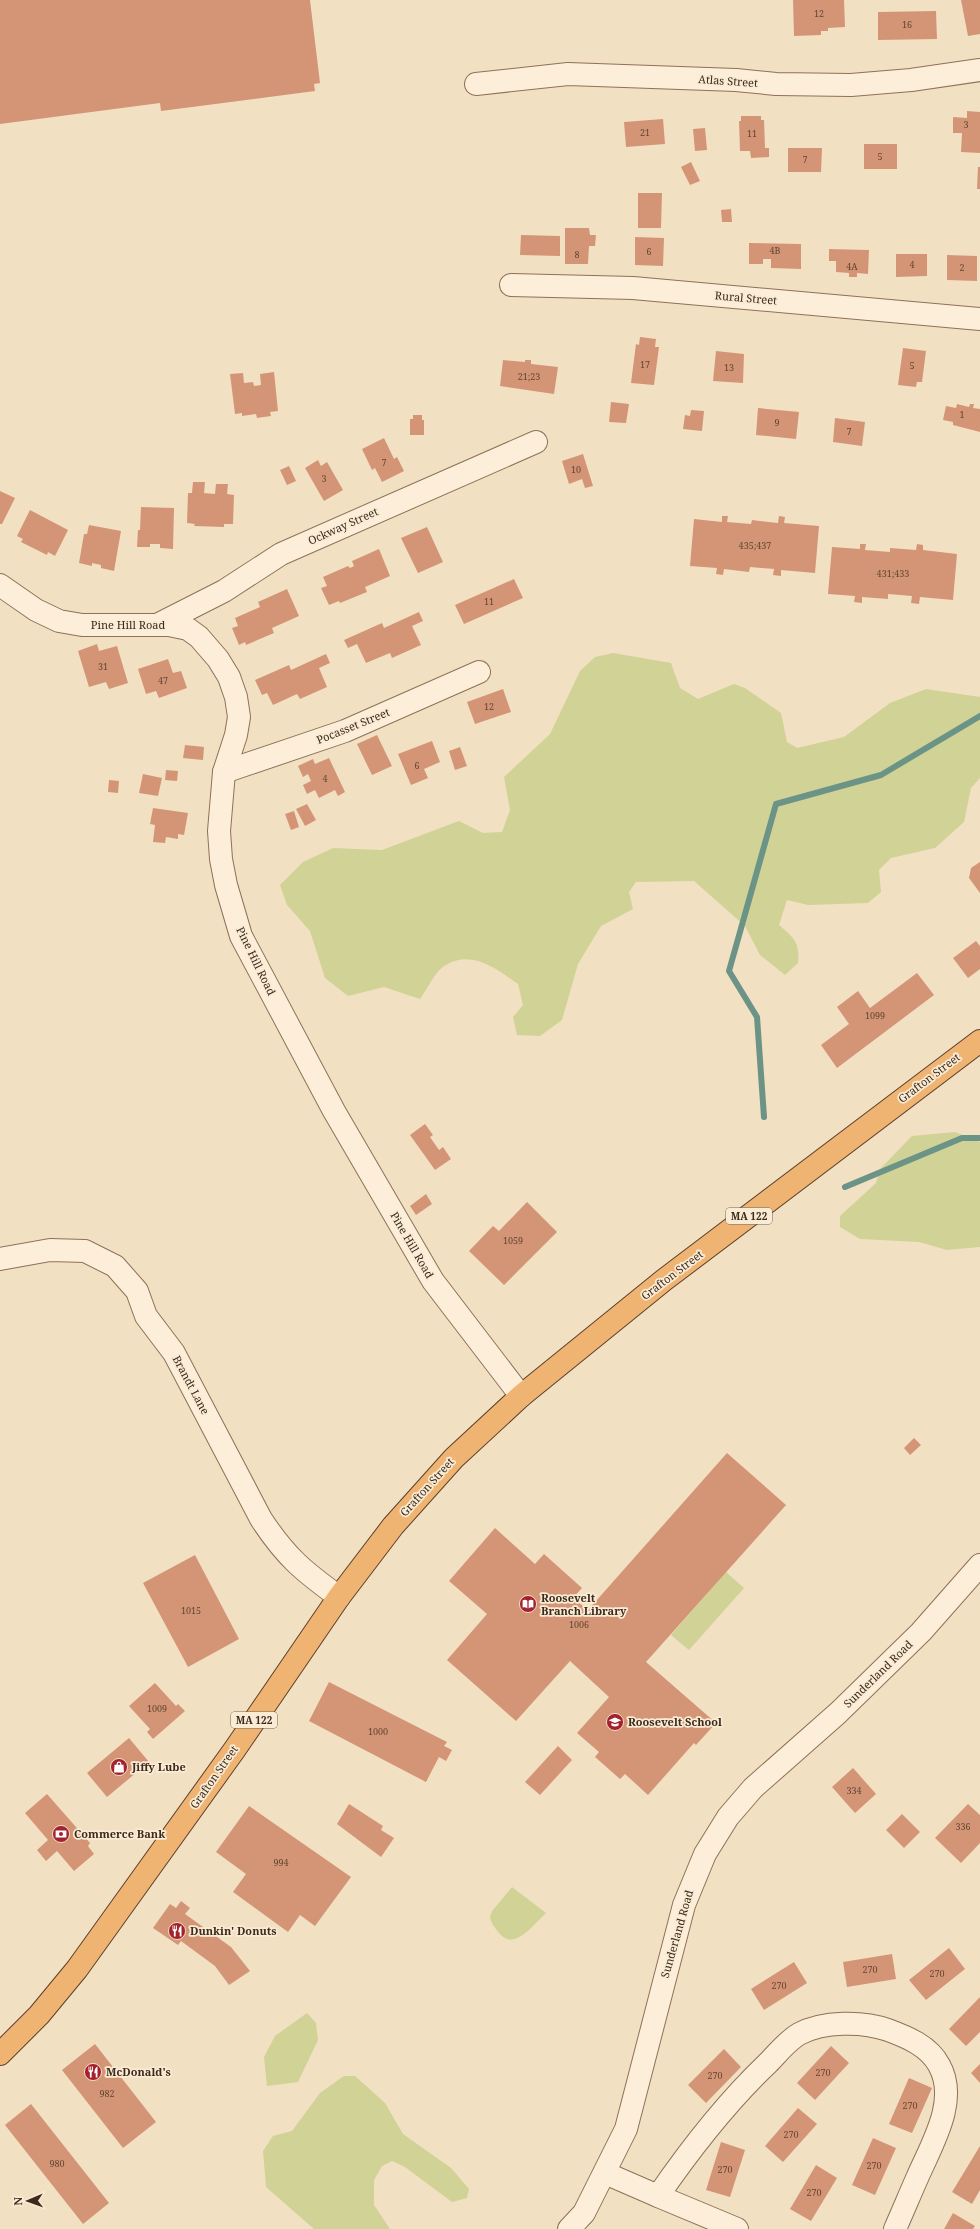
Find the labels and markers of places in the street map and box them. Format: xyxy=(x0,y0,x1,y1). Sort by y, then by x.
place label: Roosevelt Branch Library xyxy=(541,1590,627,1618)
library icon: Roosevelt Branch Library xyxy=(518,1594,538,1614)
school or university icon: Roosevelt School xyxy=(605,1712,625,1732)
place label: Roosevelt School xyxy=(628,1714,722,1729)
shop icon: Jiffy Lube xyxy=(109,1757,129,1777)
place label: Jiffy Lube xyxy=(131,1759,186,1774)
bank icon: Commerce Bank xyxy=(51,1824,71,1844)
place label: Commerce Bank xyxy=(74,1826,165,1841)
restaurant icon: Dunkin' Donuts xyxy=(167,1921,187,1941)
place label: Dunkin' Donuts xyxy=(190,1923,277,1938)
restaurant icon: McDonald's xyxy=(83,2062,103,2082)
place label: McDonald's xyxy=(106,2064,171,2079)

